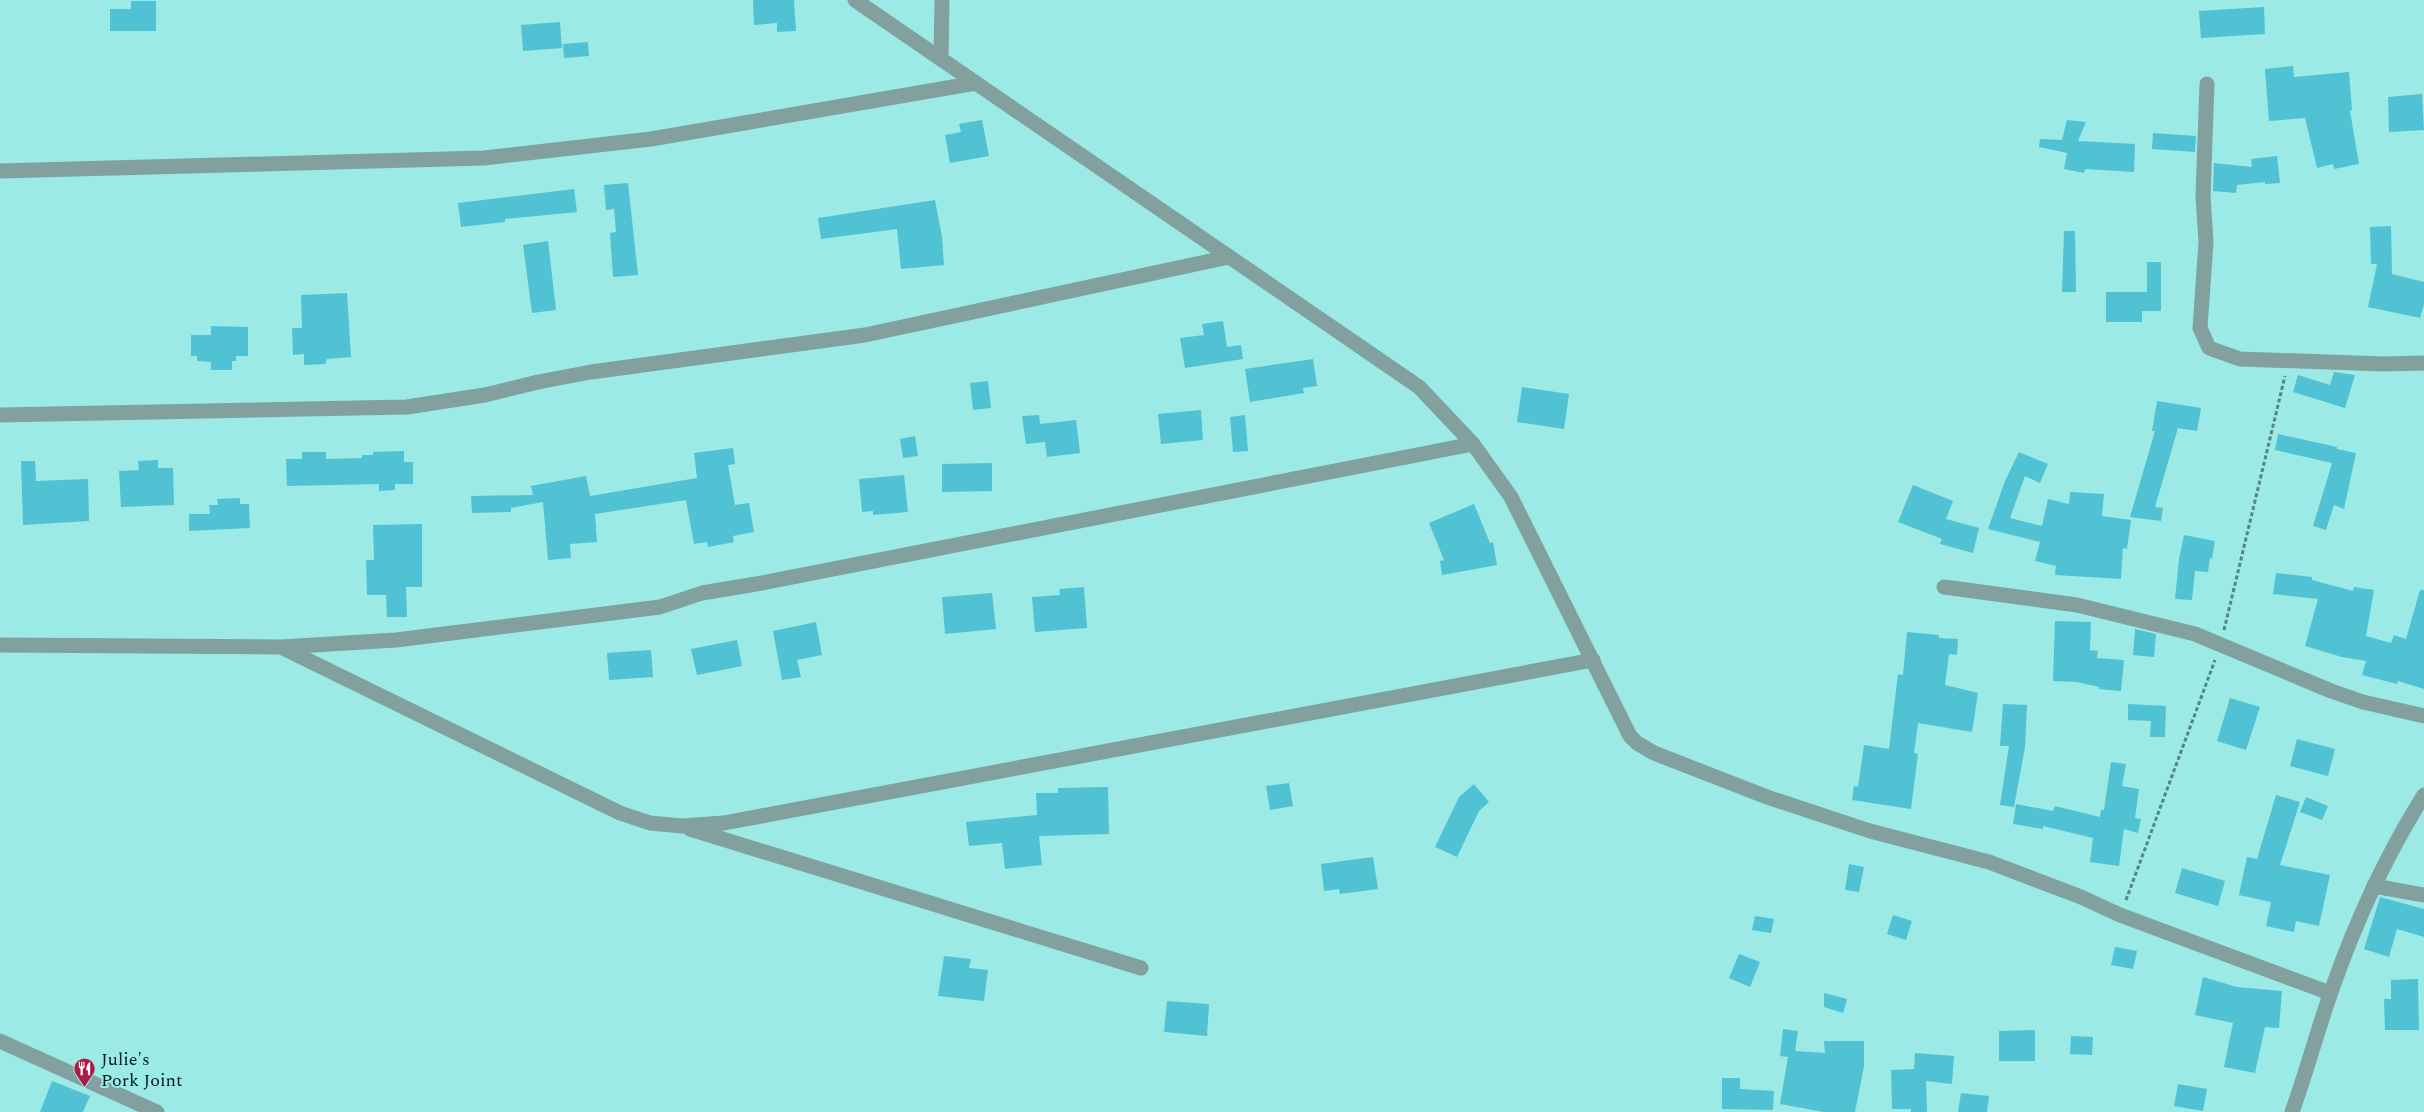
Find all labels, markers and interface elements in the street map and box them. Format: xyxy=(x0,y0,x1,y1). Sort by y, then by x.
place label: Julie's Pork Joint xyxy=(101,1046,182,1094)
restaurant icon: Julie's Pork Joint xyxy=(73,1057,97,1088)

